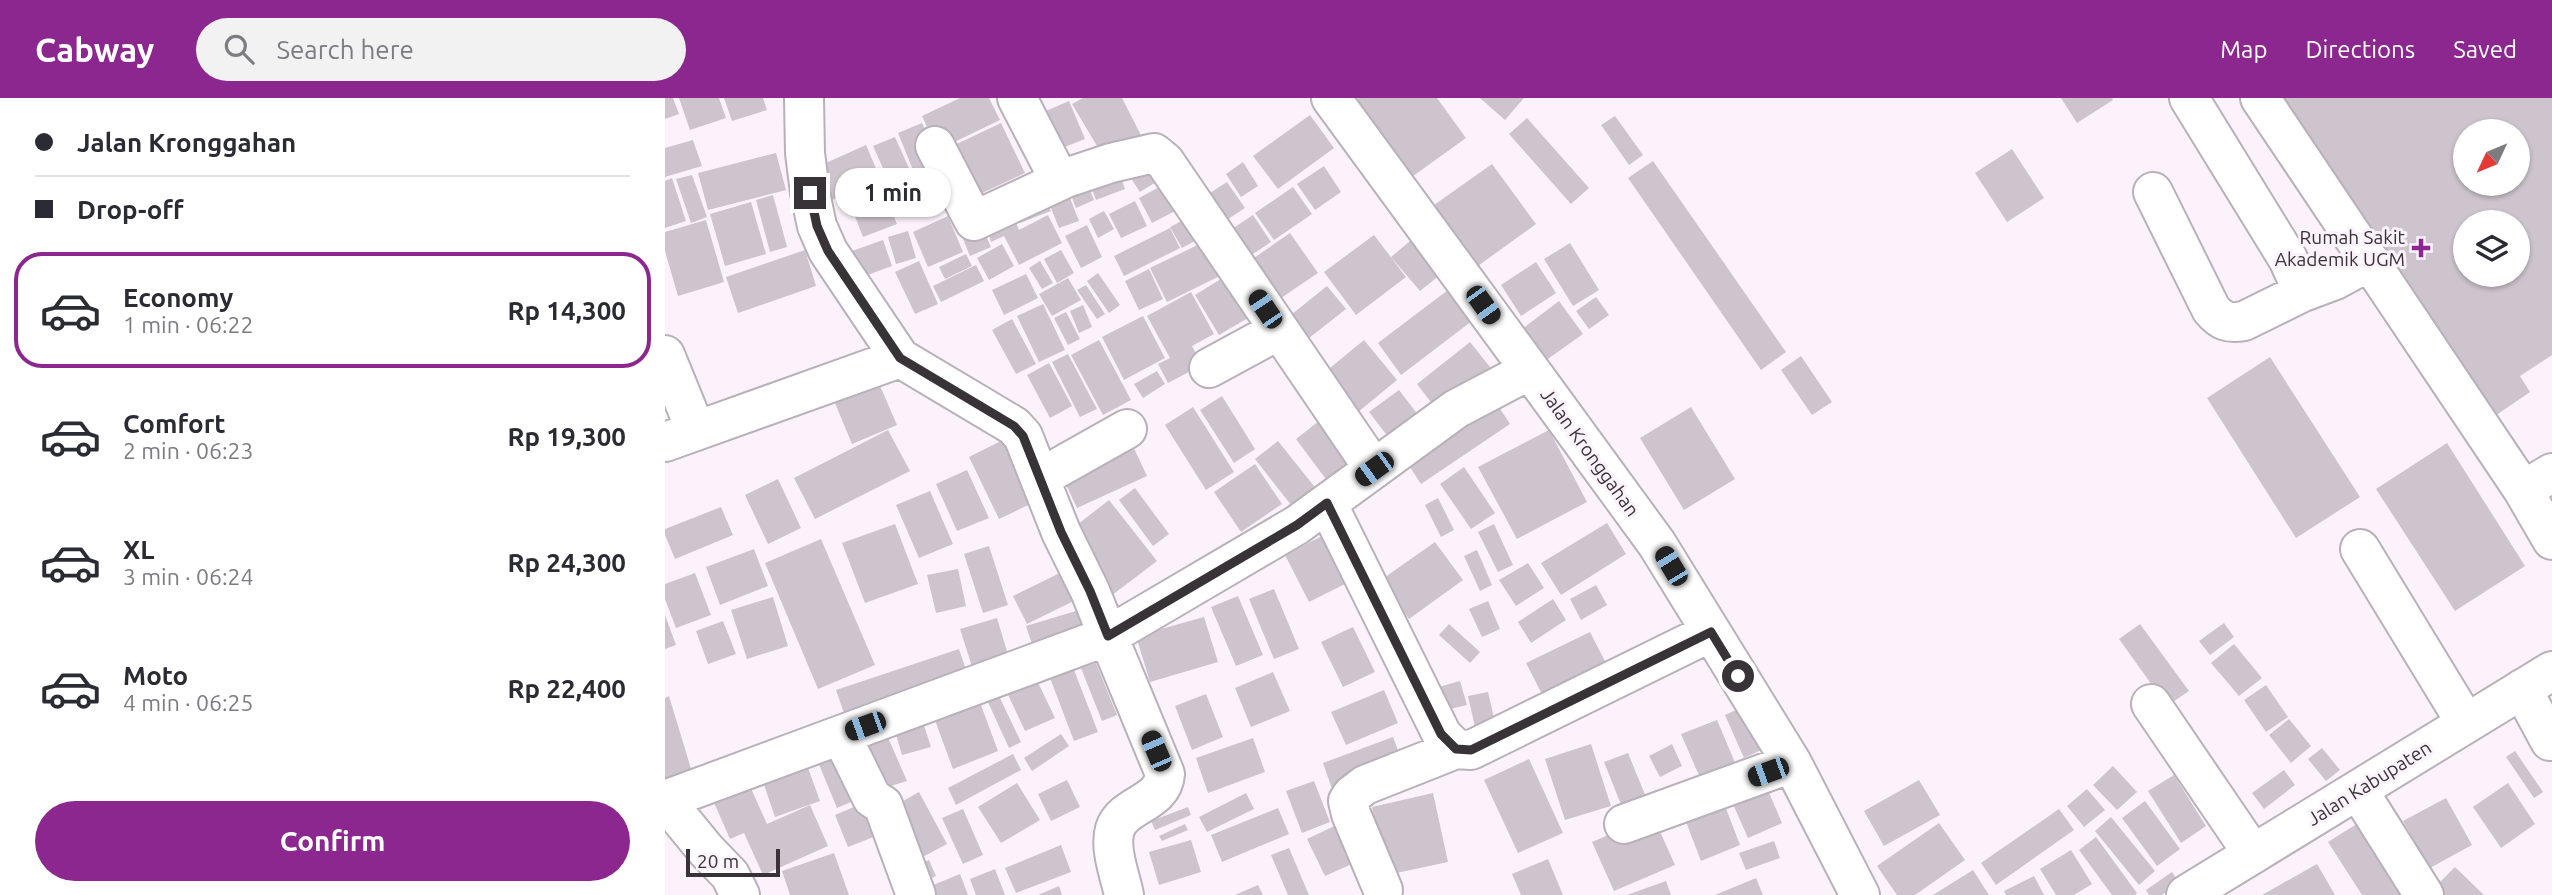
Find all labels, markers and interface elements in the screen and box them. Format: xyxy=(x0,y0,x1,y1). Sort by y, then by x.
search box xyxy=(196,18,686,81)
icon: search xyxy=(220,30,258,68)
text: Cabway xyxy=(35,31,154,68)
text: Search here xyxy=(276,35,414,64)
text: Map xyxy=(2220,36,2267,63)
text: Directions xyxy=(2305,36,2415,63)
text: Saved xyxy=(2453,36,2517,63)
north arrow xyxy=(2453,119,2531,196)
map controls xyxy=(2453,119,2530,287)
text: Jalan Kronggahan xyxy=(77,128,296,157)
callout: 1 min xyxy=(835,168,950,217)
route end xyxy=(794,177,826,209)
text: 1 min xyxy=(864,180,922,205)
text: Drop-off xyxy=(77,195,184,224)
button: layers xyxy=(2453,210,2530,287)
place label: Rumah Sakit Akademik UGM xyxy=(2275,226,2406,270)
marker: Rumah Sakit Akademik UGM xyxy=(2411,238,2431,258)
icon: car xyxy=(39,279,102,342)
car xyxy=(1463,282,1504,328)
text: Economy xyxy=(123,283,233,312)
car xyxy=(1245,286,1286,332)
text: Rp 14,300 xyxy=(507,296,626,325)
text: 1 min · 06:22 xyxy=(123,312,254,337)
street label: Jalan Kronggahan xyxy=(1536,384,1644,520)
icon: car xyxy=(39,405,102,468)
text: Comfort xyxy=(123,409,226,438)
text: Rp 19,300 xyxy=(507,422,626,451)
text: 2 min · 06:23 xyxy=(123,438,254,463)
car xyxy=(1351,448,1398,490)
icon: car xyxy=(39,531,102,594)
text: XL xyxy=(123,535,154,564)
car xyxy=(1652,543,1691,589)
text: Rp 24,300 xyxy=(507,548,626,577)
text: 3 min · 06:24 xyxy=(123,564,254,589)
icon: car xyxy=(39,657,102,720)
route start xyxy=(1722,660,1754,692)
text: Moto xyxy=(123,661,188,690)
text: Rp 22,400 xyxy=(507,674,626,703)
text: 4 min · 06:25 xyxy=(123,690,254,715)
car xyxy=(842,709,889,743)
car xyxy=(1139,728,1174,774)
street label: Jalan Kabupaten xyxy=(2303,736,2435,830)
car xyxy=(1745,755,1792,789)
button: Confirm xyxy=(35,801,630,881)
scale bar xyxy=(686,846,781,878)
text: 20 m xyxy=(697,850,739,872)

